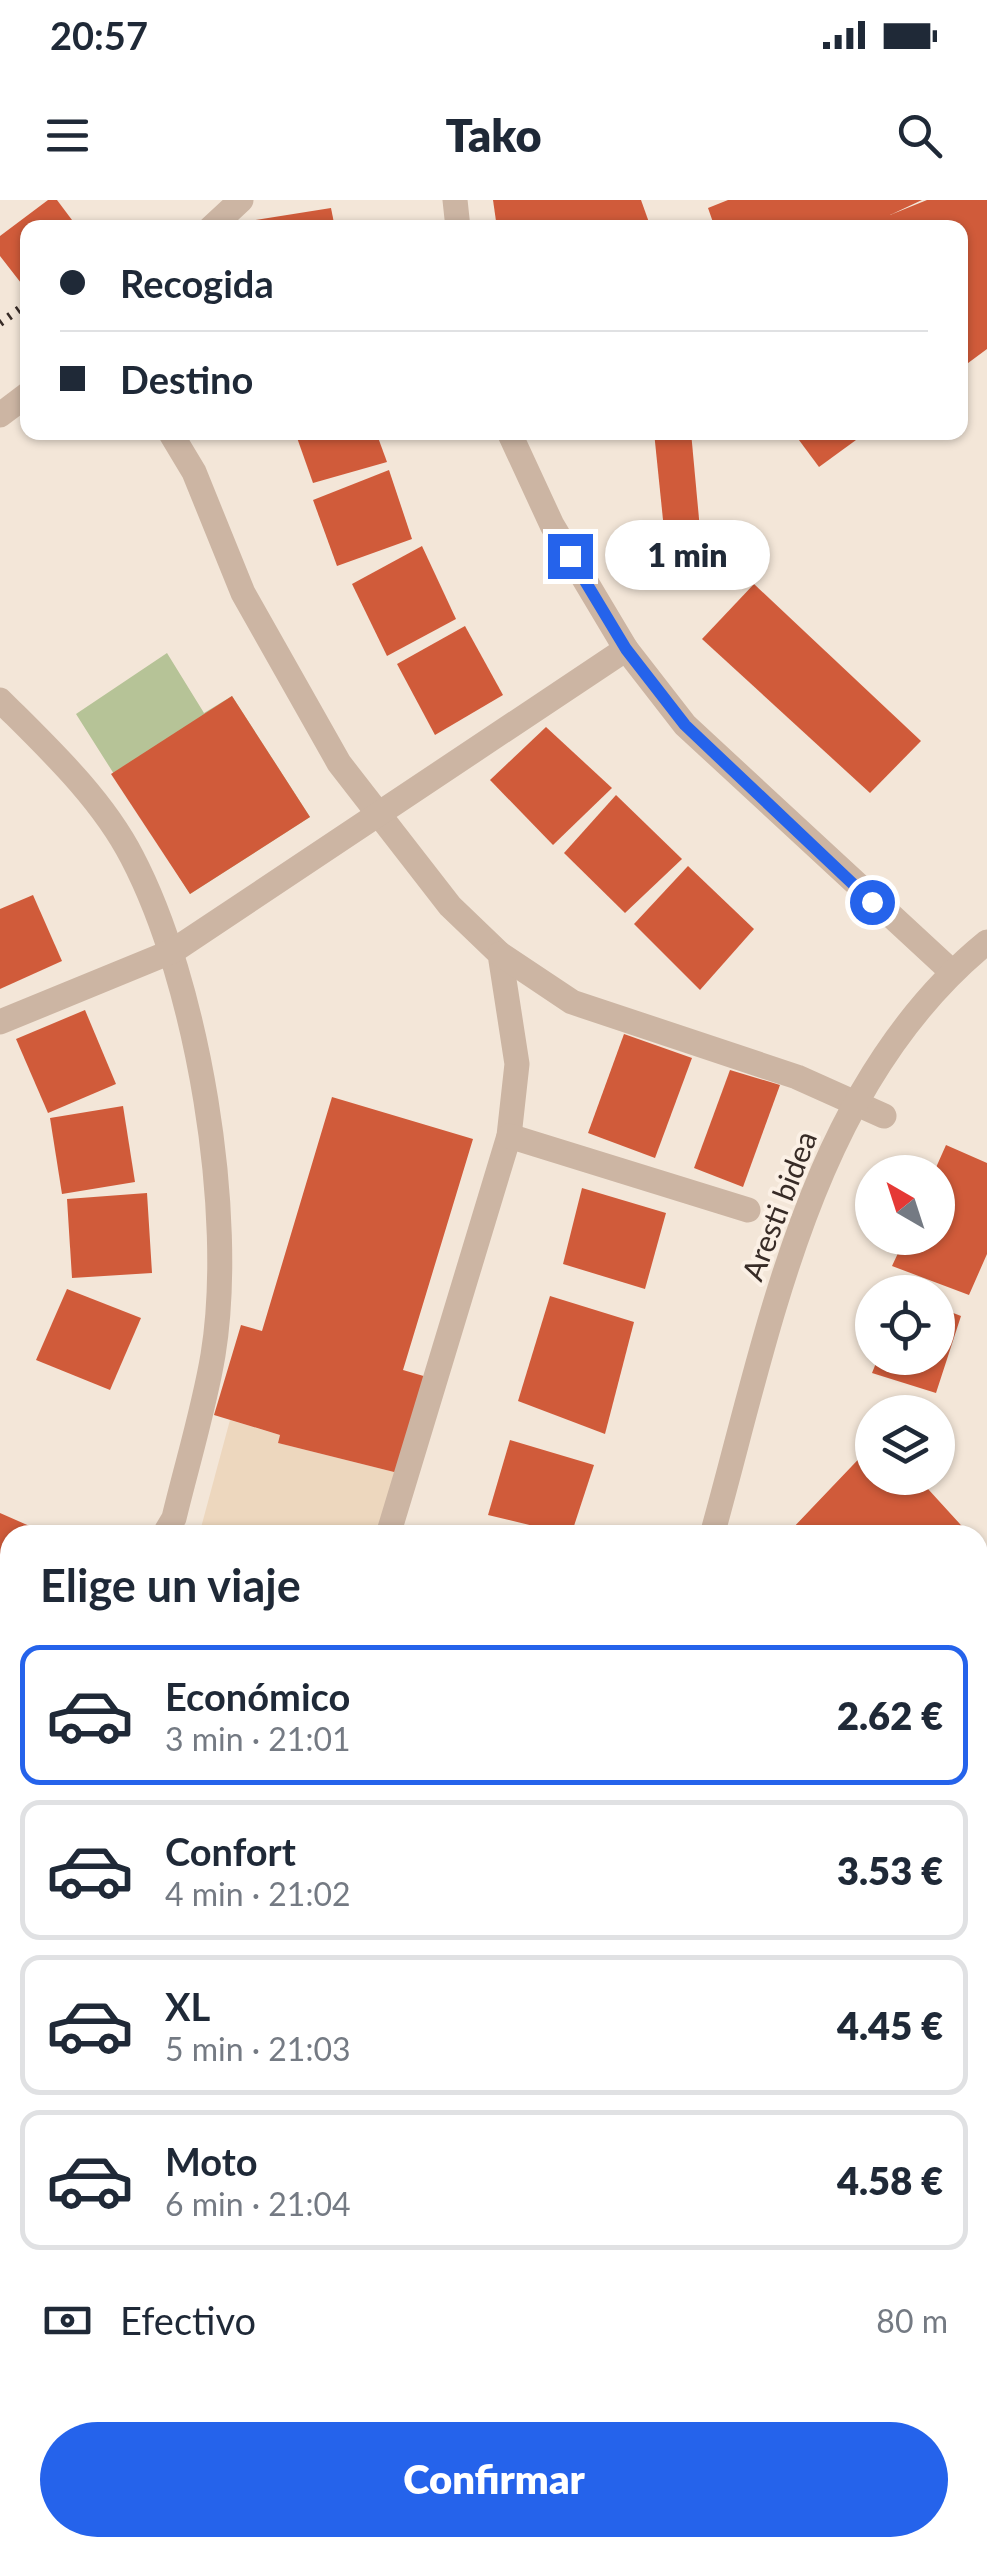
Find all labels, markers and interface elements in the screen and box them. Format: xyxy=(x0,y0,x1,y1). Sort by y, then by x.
text: 20:57 xyxy=(50,12,148,58)
icon: menu xyxy=(40,108,95,163)
text: Tako xyxy=(445,108,542,162)
icon: search xyxy=(892,108,947,163)
text: Recogida xyxy=(120,260,274,306)
text: Destino xyxy=(120,356,253,402)
callout: 1 min xyxy=(605,521,770,591)
route end xyxy=(548,534,593,579)
text: 1 min xyxy=(648,535,727,574)
route start xyxy=(850,880,895,925)
street label: Aresti bidea xyxy=(733,1125,823,1285)
north arrow xyxy=(855,1155,955,1255)
map controls xyxy=(855,1155,955,1495)
button: locate xyxy=(855,1275,955,1375)
button: layers xyxy=(855,1395,955,1495)
text: Elige un viaje xyxy=(40,1558,301,1612)
icon: car xyxy=(45,1670,135,1760)
text: Económico xyxy=(165,1673,350,1719)
text: 2.62 € xyxy=(837,1692,943,1738)
text: 3 min · 21:01 xyxy=(165,1719,351,1758)
icon: car xyxy=(45,1825,135,1915)
text: Confort xyxy=(165,1828,296,1874)
text: 3.53 € xyxy=(837,1847,943,1893)
text: 4 min · 21:02 xyxy=(165,1874,351,1913)
icon: car xyxy=(45,1980,135,2070)
text: XL xyxy=(165,1983,210,2029)
text: 4.45 € xyxy=(837,2002,943,2048)
text: 5 min · 21:03 xyxy=(165,2029,351,2068)
icon: car xyxy=(45,2135,135,2225)
text: Moto xyxy=(165,2138,258,2184)
text: 4.58 € xyxy=(837,2157,943,2203)
text: 6 min · 21:04 xyxy=(165,2184,351,2223)
icon: cash xyxy=(40,2293,95,2348)
text: Efectivo xyxy=(120,2297,256,2343)
text: 80 m xyxy=(876,2301,948,2340)
button: Confirmar xyxy=(40,2422,948,2537)

